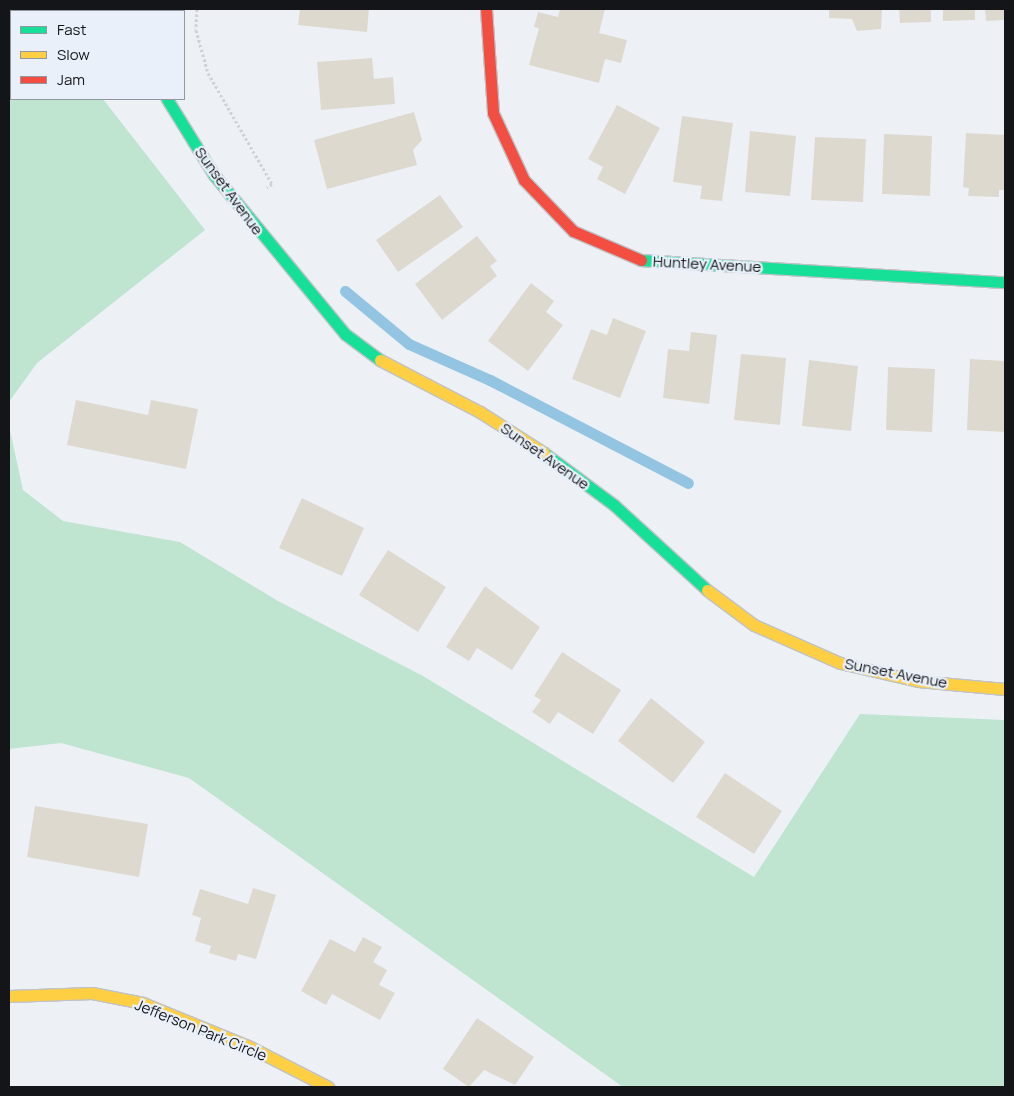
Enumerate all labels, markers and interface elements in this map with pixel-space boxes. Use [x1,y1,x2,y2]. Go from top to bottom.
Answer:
legend [10,10,185,100]
text: Fast [57,19,86,40]
text: Slow [57,44,90,65]
text: Jam [57,69,85,90]
street label: Sunset Avenue [191,144,267,238]
street label: Huntley Avenue [652,252,762,276]
street label: Sunset Avenue [497,419,593,493]
street label: Sunset Avenue [843,654,949,692]
street label: Jefferson Park Circle [132,995,270,1065]

